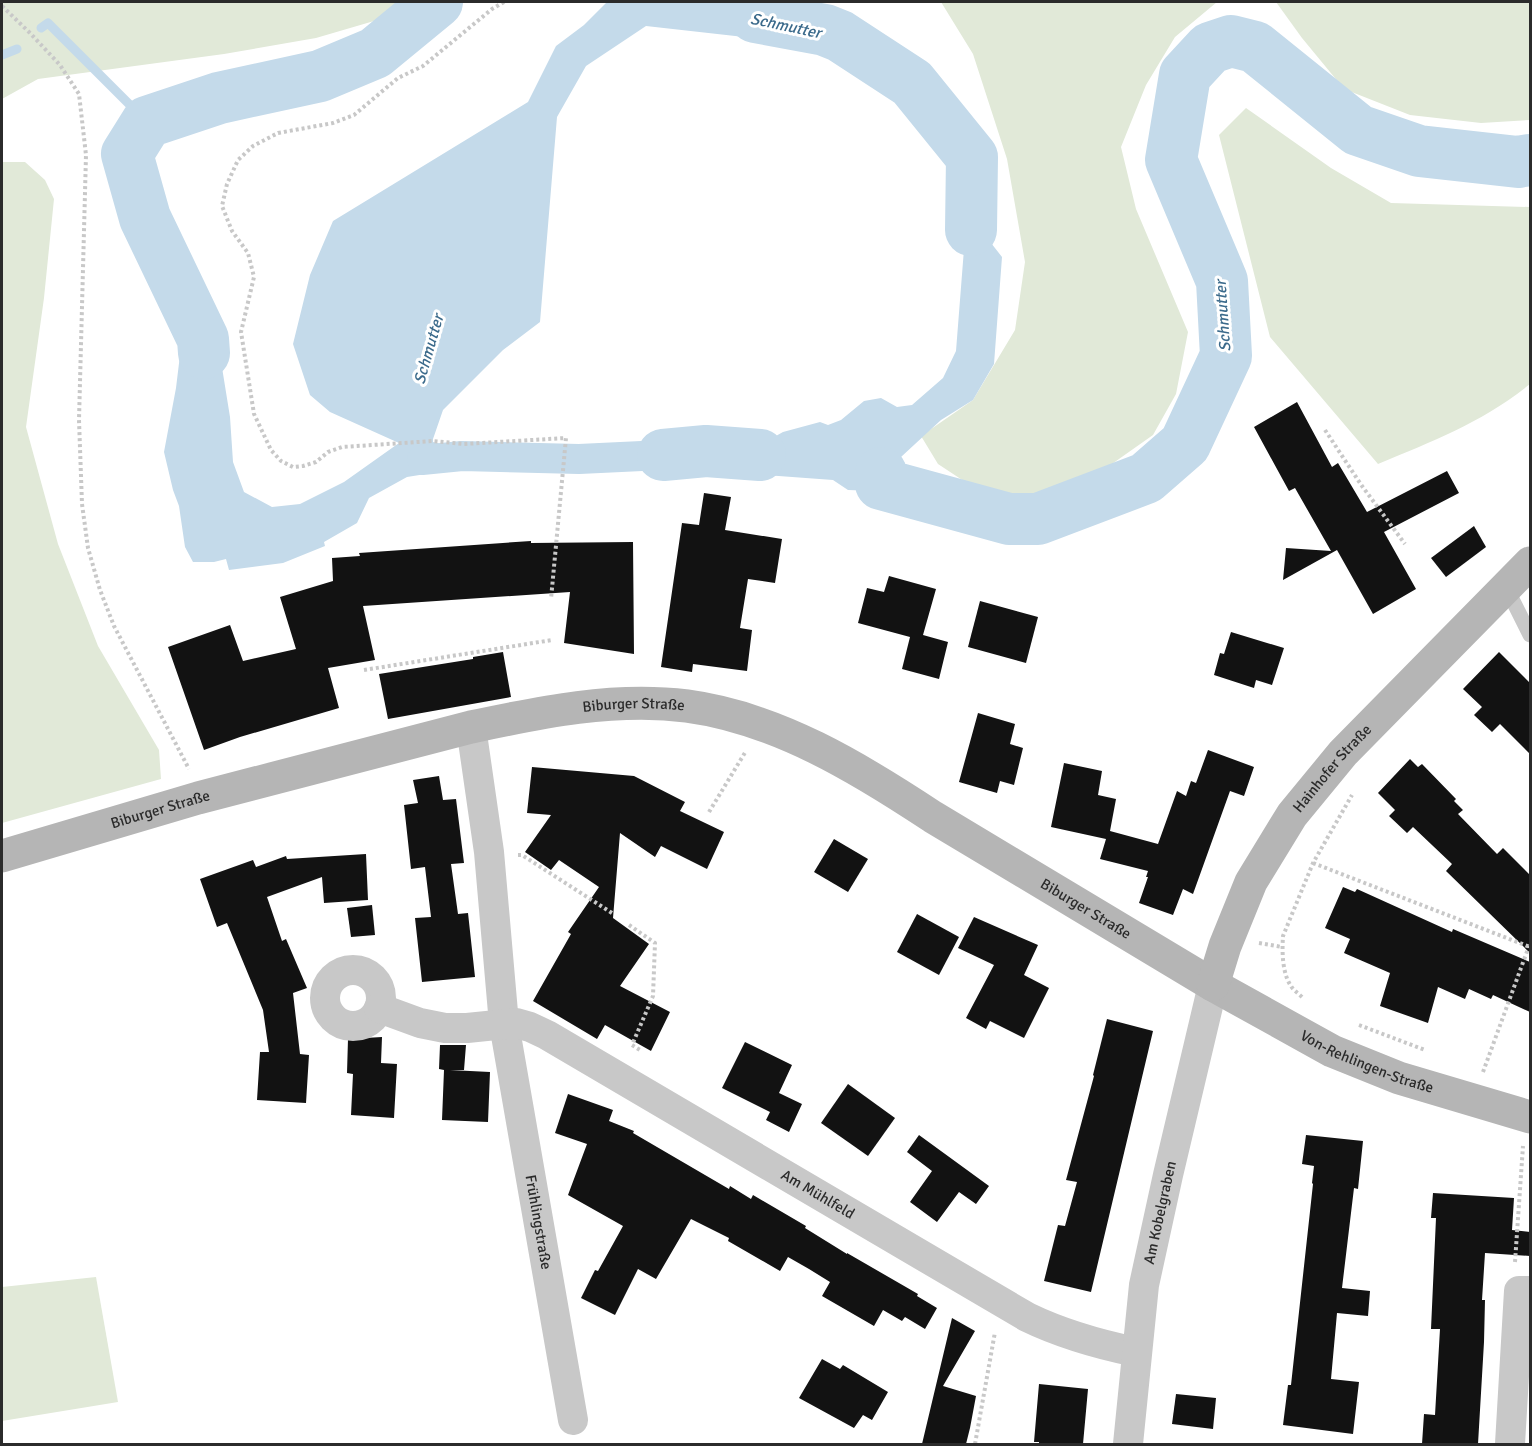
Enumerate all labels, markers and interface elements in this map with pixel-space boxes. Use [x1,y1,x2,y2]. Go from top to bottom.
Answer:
water label: Schmutter [749,9,825,44]
water label: Schmutter [1210,277,1235,352]
water label: Schmutter [409,310,449,386]
street label: Biburger Straße [581,694,686,716]
street label: Hainhofer Straße [1289,721,1375,816]
street label: Biburger Straße [109,786,212,832]
street label: Biburger Straße [1037,875,1134,943]
street label: Von-Rehlingen-Straße [1297,1026,1436,1097]
street label: Am Kobelgraben [1140,1159,1180,1266]
street label: Am Mühlfeld [778,1166,858,1223]
street label: Frühlingstraße [521,1173,556,1271]

